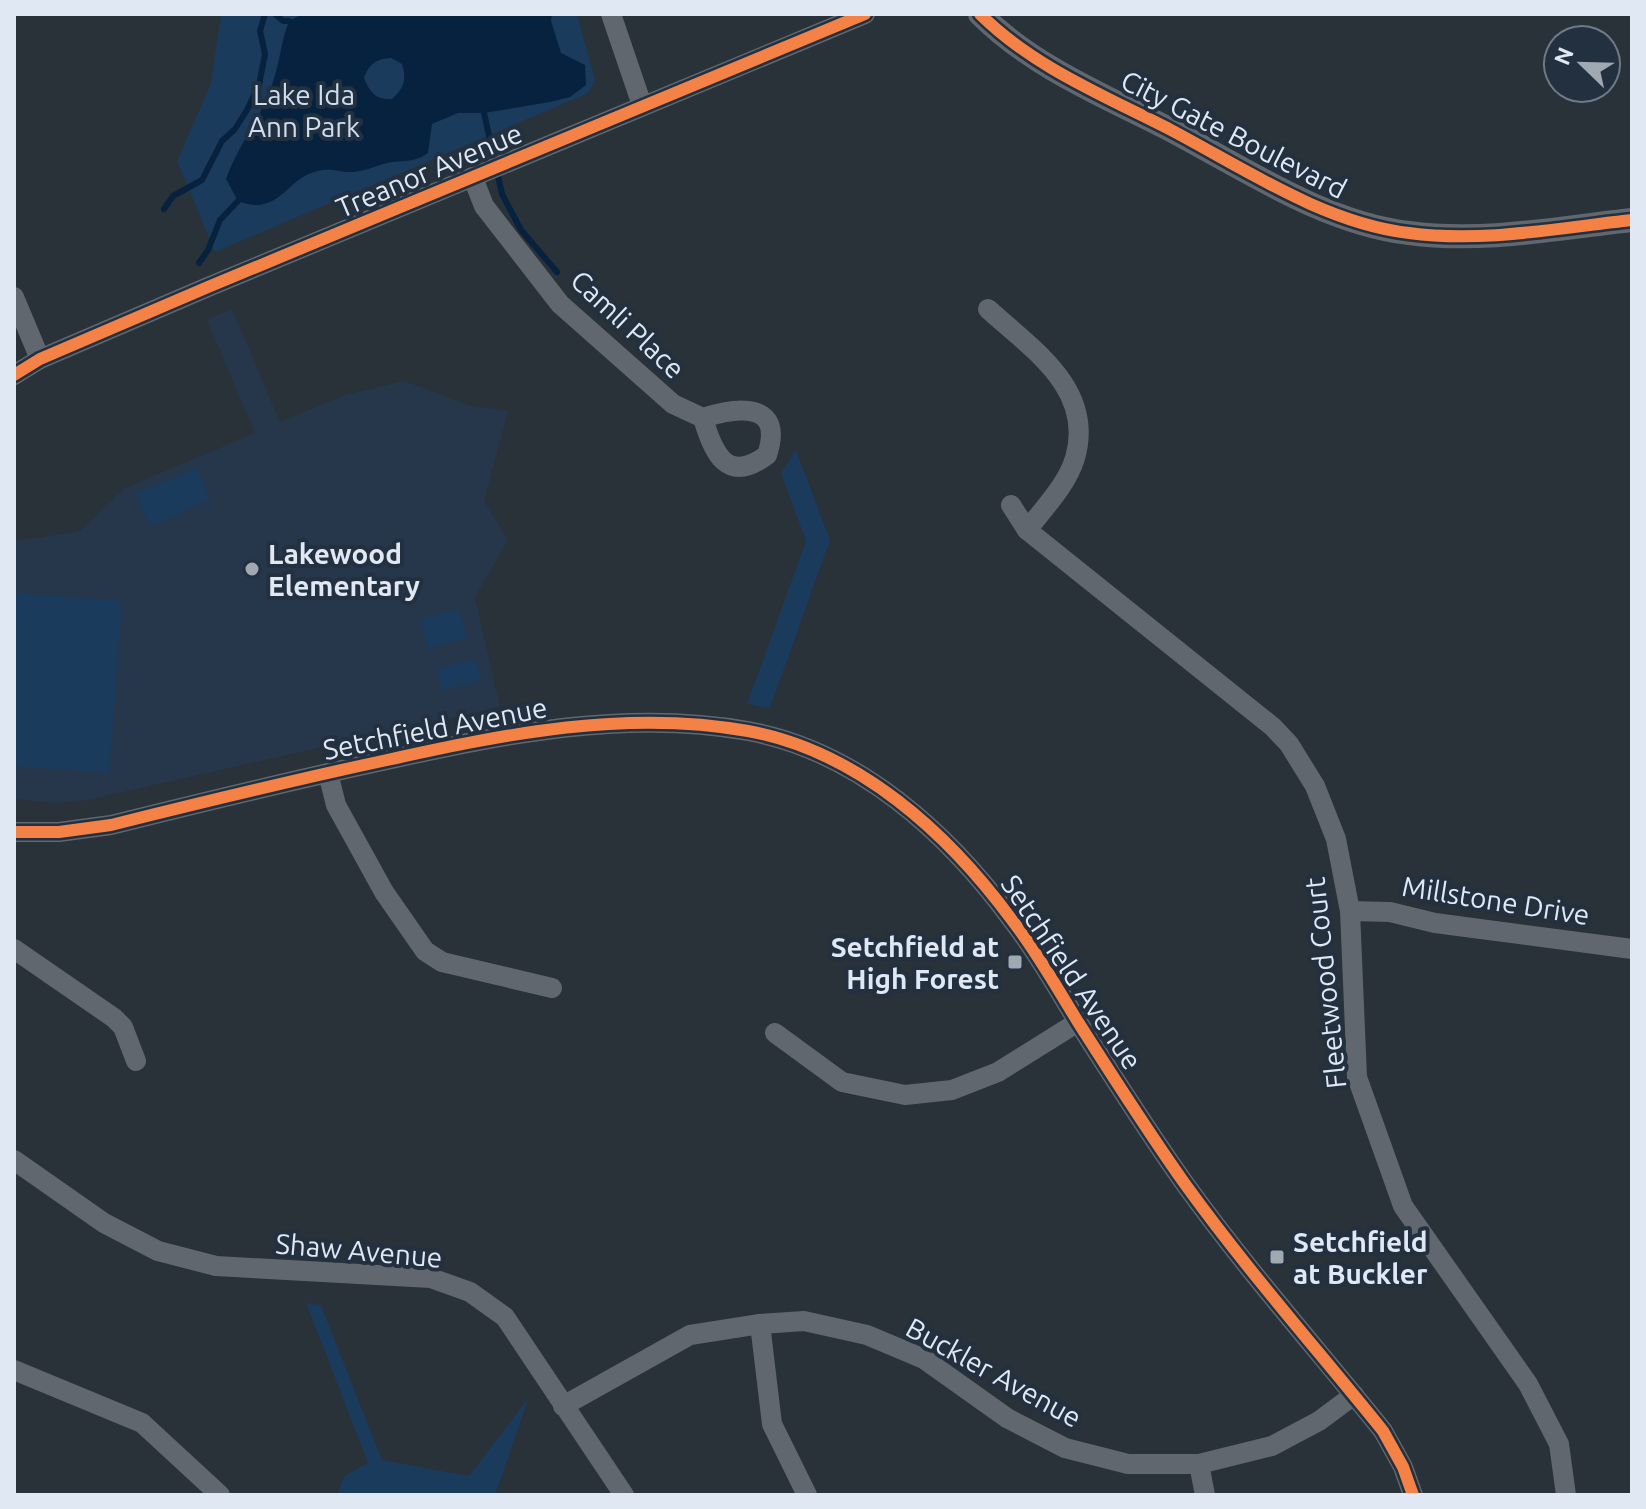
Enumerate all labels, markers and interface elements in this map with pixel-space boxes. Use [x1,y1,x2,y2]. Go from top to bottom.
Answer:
north arrow [1542,24,1622,104]
text: N [1548,44,1578,68]
street label: City Gate Boulevard [1116,64,1352,204]
park label: Lake Ida Ann Park [248,79,360,142]
street label: Treanor Avenue [331,117,527,223]
street label: Camli Place [565,264,691,384]
place label: Lakewood Elementary [268,538,420,601]
marker: Lakewood Elementary [243,560,261,578]
street label: Setchfield Avenue [320,691,550,765]
street label: Setchfield Avenue [996,869,1148,1075]
street label: Millstone Drive [1400,870,1592,930]
street label: Fleetwood Court [1298,876,1352,1090]
place label: Setchfield at High Forest [831,931,999,994]
marker: Setchfield at High Forest [1006,953,1024,971]
place label: Setchfield at Buckler [1293,1226,1428,1289]
street label: Shaw Avenue [274,1227,444,1273]
marker: Setchfield at Buckler [1268,1248,1286,1266]
street label: Buckler Avenue [901,1311,1087,1433]

